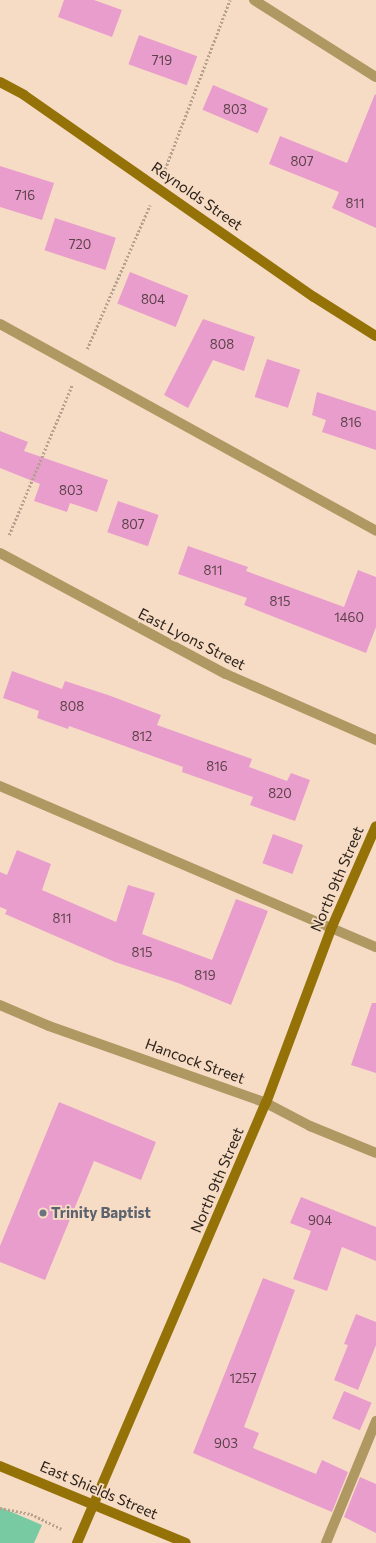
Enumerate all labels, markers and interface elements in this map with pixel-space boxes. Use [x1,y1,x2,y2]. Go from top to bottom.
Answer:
house number: 719 [152,52,172,68]
house number: 803 [223,101,247,117]
house number: 807 [290,153,314,169]
street label: Reynolds Street [148,158,246,234]
house number: 716 [15,187,35,203]
house number: 811 [345,195,365,211]
house number: 720 [69,236,91,252]
house number: 804 [141,291,165,307]
house number: 808 [210,336,234,352]
house number: 816 [340,414,362,430]
house number: 803 [59,482,83,498]
house number: 807 [121,516,145,532]
house number: 811 [203,562,223,578]
house number: 815 [270,593,290,609]
street label: East Lyons Street [135,604,249,674]
house number: 1460 [334,609,364,625]
house number: 808 [60,698,84,714]
house number: 812 [132,728,152,744]
house number: 816 [206,758,228,774]
house number: 820 [268,785,292,801]
street label: North 9th Street [307,823,367,935]
house number: 811 [52,910,72,926]
house number: 815 [132,944,152,960]
house number: 819 [194,967,216,983]
street label: Hancock Street [143,1035,247,1087]
street label: North 9th Street [187,1124,247,1236]
place label: Trinity Baptist [51,1204,151,1222]
marker: Trinity Baptist [38,1208,48,1218]
house number: 904 [308,1212,332,1228]
house number: 1257 [229,1370,257,1386]
house number: 903 [214,1435,238,1451]
street label: East Shields Street [37,1457,161,1523]

